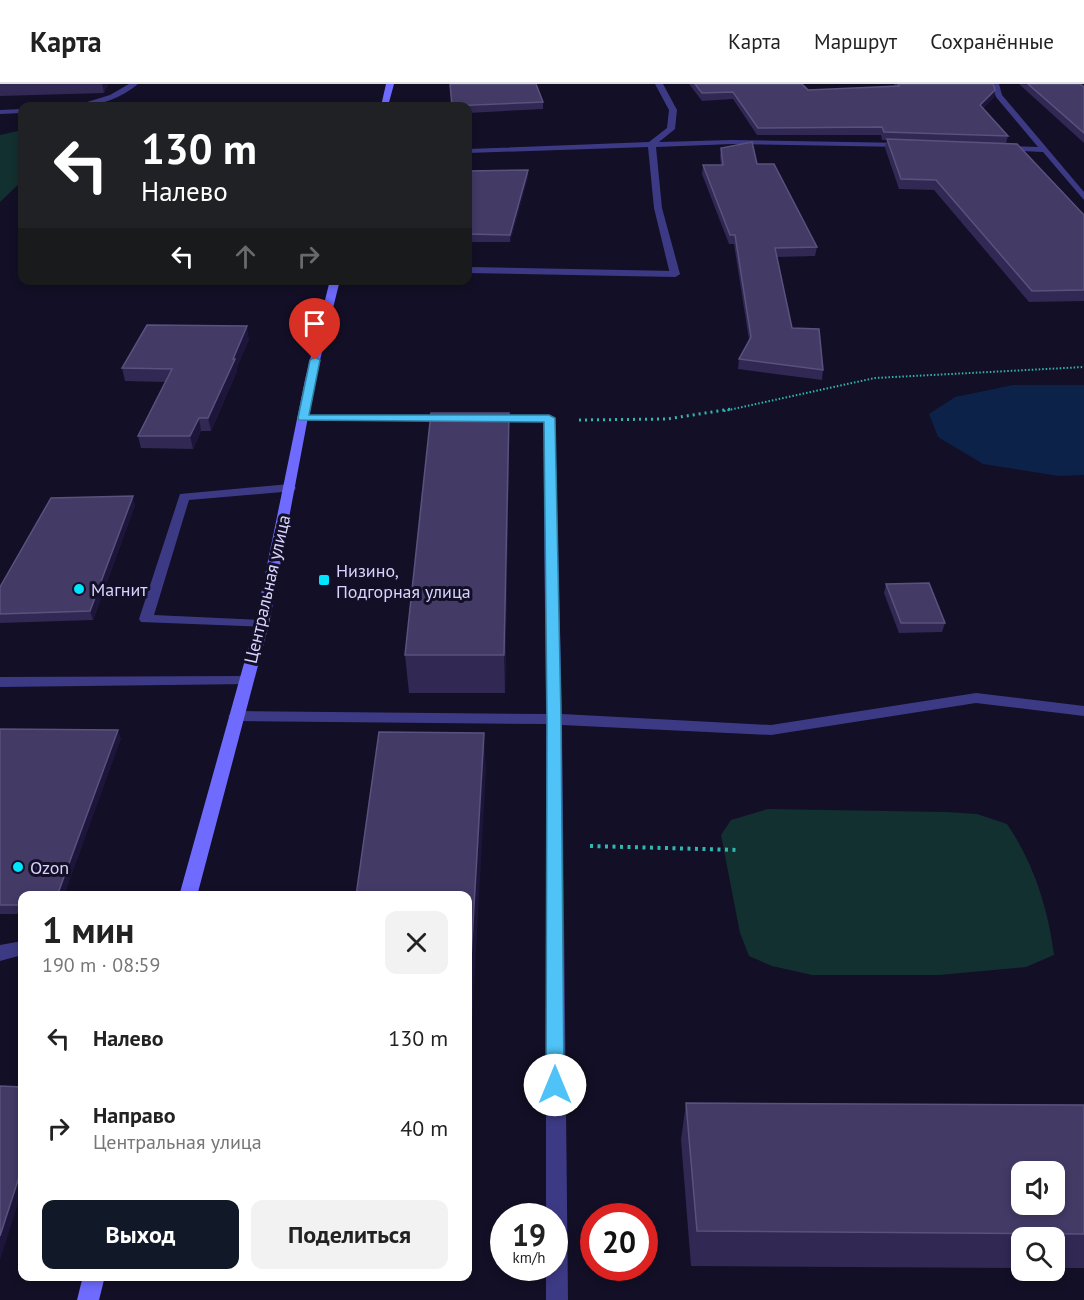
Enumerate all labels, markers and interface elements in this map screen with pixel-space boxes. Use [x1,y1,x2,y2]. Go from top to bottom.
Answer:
text: Карта [30,23,102,60]
text: Карта [728,28,781,55]
text: Маршрут [814,28,897,55]
text: Сохранённые [930,28,1054,55]
text: 130 m [141,121,257,176]
icon: left [42,126,120,204]
text: Налево [141,174,228,208]
icon: left [166,240,199,273]
icon: ahead [229,240,262,273]
icon: right [292,240,325,273]
pin [289,298,340,360]
icon: arrive [298,307,331,340]
street label: Центральная улица [239,512,295,666]
place label: Низино, Подгорная улица [336,559,471,603]
marker: Низино, Подгорная улица [317,573,331,587]
place label: Магнит [91,578,148,601]
marker: Магнит [72,582,86,596]
place label: Ozon [30,856,69,879]
marker: Ozon [11,860,25,874]
text: 1 мин [42,906,134,953]
button: close [385,911,448,974]
text: 190 m · 08:59 [42,952,160,978]
icon: left [42,1022,75,1055]
text: Налево [93,1024,164,1052]
text: 130 m [388,1024,448,1052]
position arrow [523,1053,587,1117]
text: Направо [93,1101,176,1129]
icon: right [42,1112,75,1145]
text: 40 m [400,1114,448,1142]
text: Центральная улица [93,1129,262,1155]
map controls [1011,1161,1065,1281]
button: sound [1011,1161,1065,1215]
button: Выход [42,1200,239,1269]
button: Поделиться [251,1200,448,1269]
speed limit sign: 20 [580,1203,658,1281]
text: 19 [512,1215,546,1254]
button: search [1011,1227,1065,1281]
text: km/h [513,1248,545,1267]

